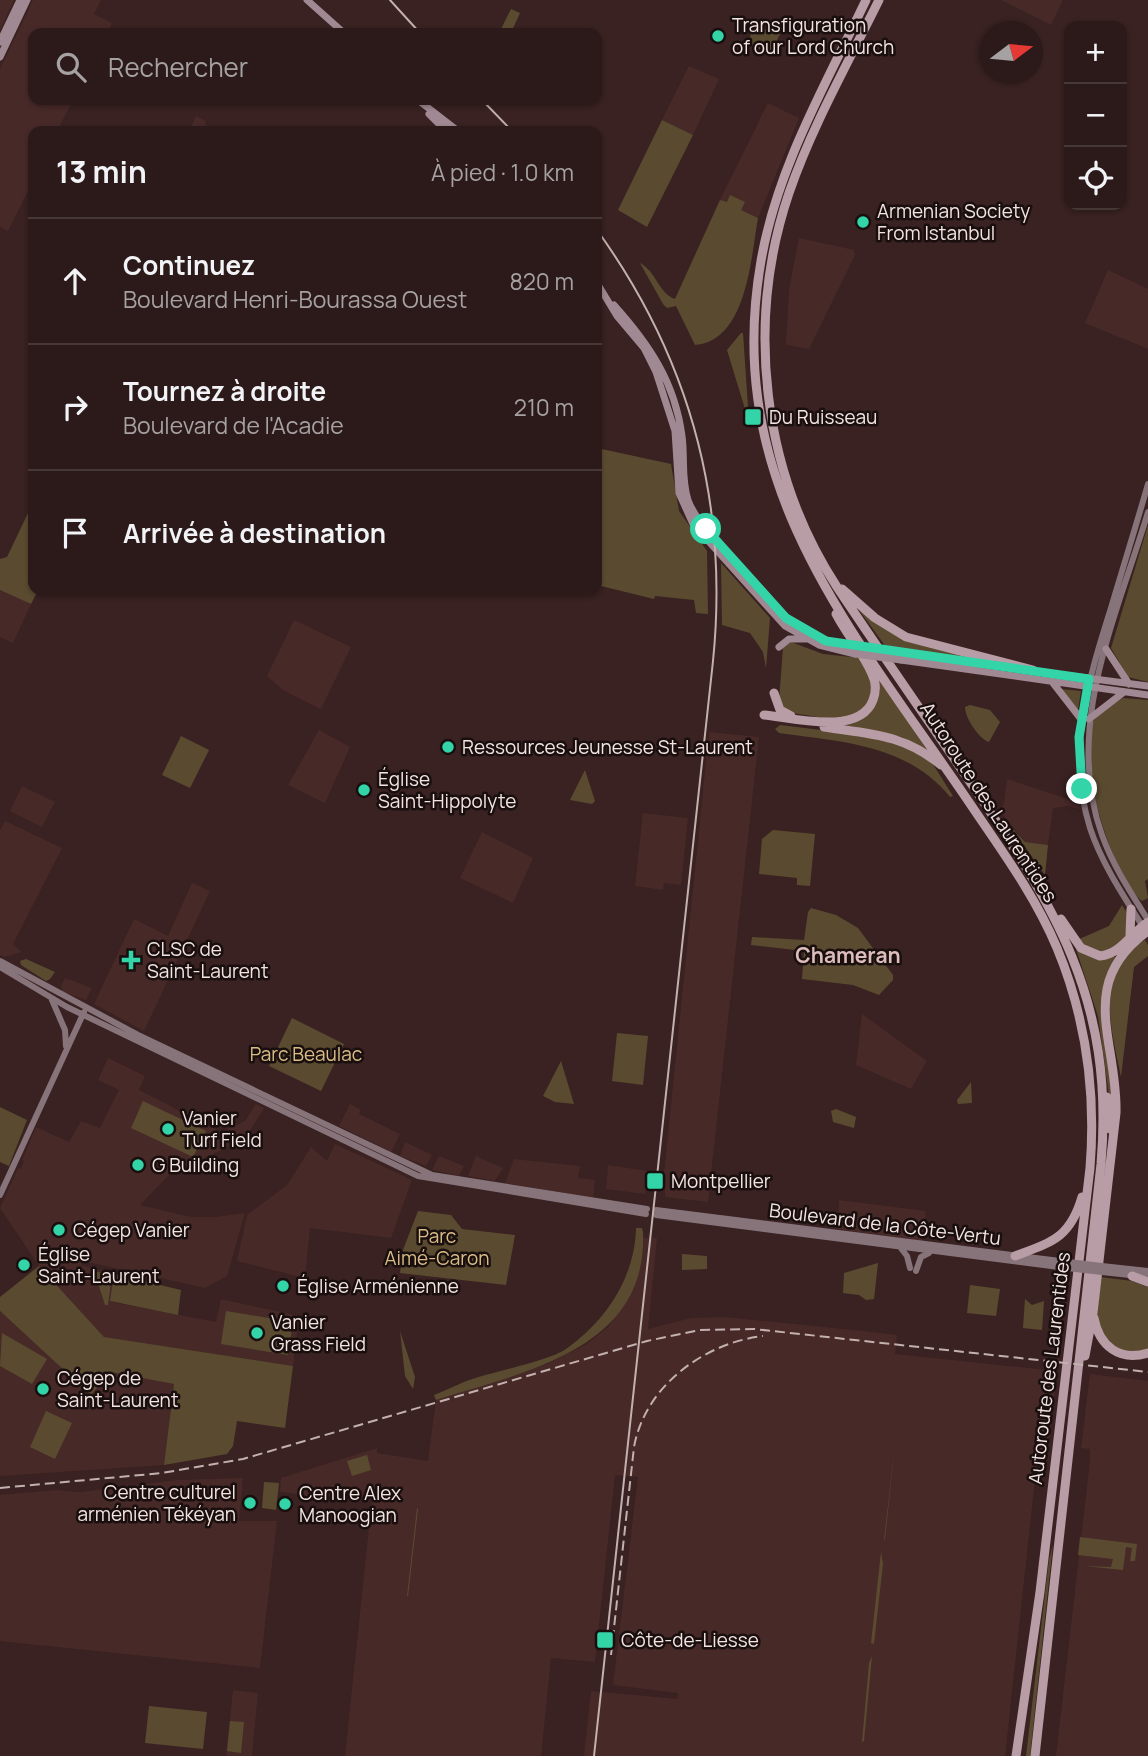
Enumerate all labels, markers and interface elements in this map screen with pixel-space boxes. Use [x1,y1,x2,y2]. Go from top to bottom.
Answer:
place label: Transfiguration of our Lord Church [732,12,894,60]
north arrow [980,21,1043,84]
map controls [1064,21,1127,210]
button: + [1064,21,1127,84]
search box [28,28,602,105]
marker: Transfiguration of our Lord Church [710,28,726,44]
icon: search [52,48,90,86]
text: Rechercher [108,49,248,85]
button: − [1064,84,1127,147]
button: locate [1064,147,1127,210]
text: 13 min [56,151,147,192]
text: À pied · 1.0 km [431,156,574,188]
place label: Armenian Society From Istanbul [877,198,1030,246]
marker: Armenian Society From Istanbul [855,214,871,230]
text: Continuez [123,247,255,283]
icon: ahead [56,262,94,300]
text: 820 m [509,265,574,297]
text: Boulevard Henri-Bourassa Ouest [123,283,467,315]
text: Tournez à droite [123,373,326,409]
icon: right [56,388,94,426]
text: 210 m [514,391,574,423]
place label: Du Ruisseau [769,404,877,430]
marker: Du Ruisseau [743,407,763,427]
text: Boulevard de l'Acadie [123,409,344,441]
route start [690,513,721,544]
icon: arrive [56,514,94,552]
text: Arrivée à destination [123,515,386,551]
street label: Autoroute des Laurentides [914,697,1064,907]
place label: Ressources Jeunesse St-Laurent [462,734,753,760]
marker: Ressources Jeunesse St-Laurent [440,739,456,755]
place label: Église Saint-Hippolyte [378,766,516,814]
route end [1066,773,1097,804]
marker: Église Saint-Hippolyte [356,782,372,798]
place label: CLSC de Saint-Laurent [147,936,269,984]
district label: Chameran [795,941,901,969]
marker: CLSC de Saint-Laurent [121,950,141,970]
park label: Parc Beaulac [250,1041,362,1067]
place label: Vanier Turf Field [182,1105,262,1153]
marker: Vanier Turf Field [160,1121,176,1137]
place label: G Building [152,1152,239,1178]
marker: G Building [130,1157,146,1173]
place label: Montpellier [671,1168,771,1194]
marker: Montpellier [645,1171,665,1191]
street label: Boulevard de la Côte-Vertu [768,1197,1002,1251]
place label: Cégep Vanier [73,1217,190,1243]
marker: Cégep Vanier [51,1222,67,1238]
park label: Parc Aimé-Caron [384,1223,490,1271]
place label: Église Saint-Laurent [38,1241,160,1289]
street label: Autoroute des Laurentides [1022,1250,1076,1486]
marker: Église Saint-Laurent [16,1257,32,1273]
place label: Église Arménienne [297,1273,459,1299]
marker: Église Arménienne [275,1278,291,1294]
place label: Vanier Grass Field [271,1309,366,1357]
marker: Vanier Grass Field [249,1325,265,1341]
place label: Cégep de Saint-Laurent [57,1365,179,1413]
marker: Cégep de Saint-Laurent [35,1381,51,1397]
place label: Centre culturel arménien Tékéyan [77,1479,236,1527]
place label: Centre Alex Manoogian [299,1480,401,1528]
marker: Centre culturel arménien Tékéyan [242,1495,258,1511]
marker: Centre Alex Manoogian [277,1496,293,1512]
place label: Côte-de-Liesse [621,1627,759,1653]
marker: Côte-de-Liesse [595,1630,615,1650]

